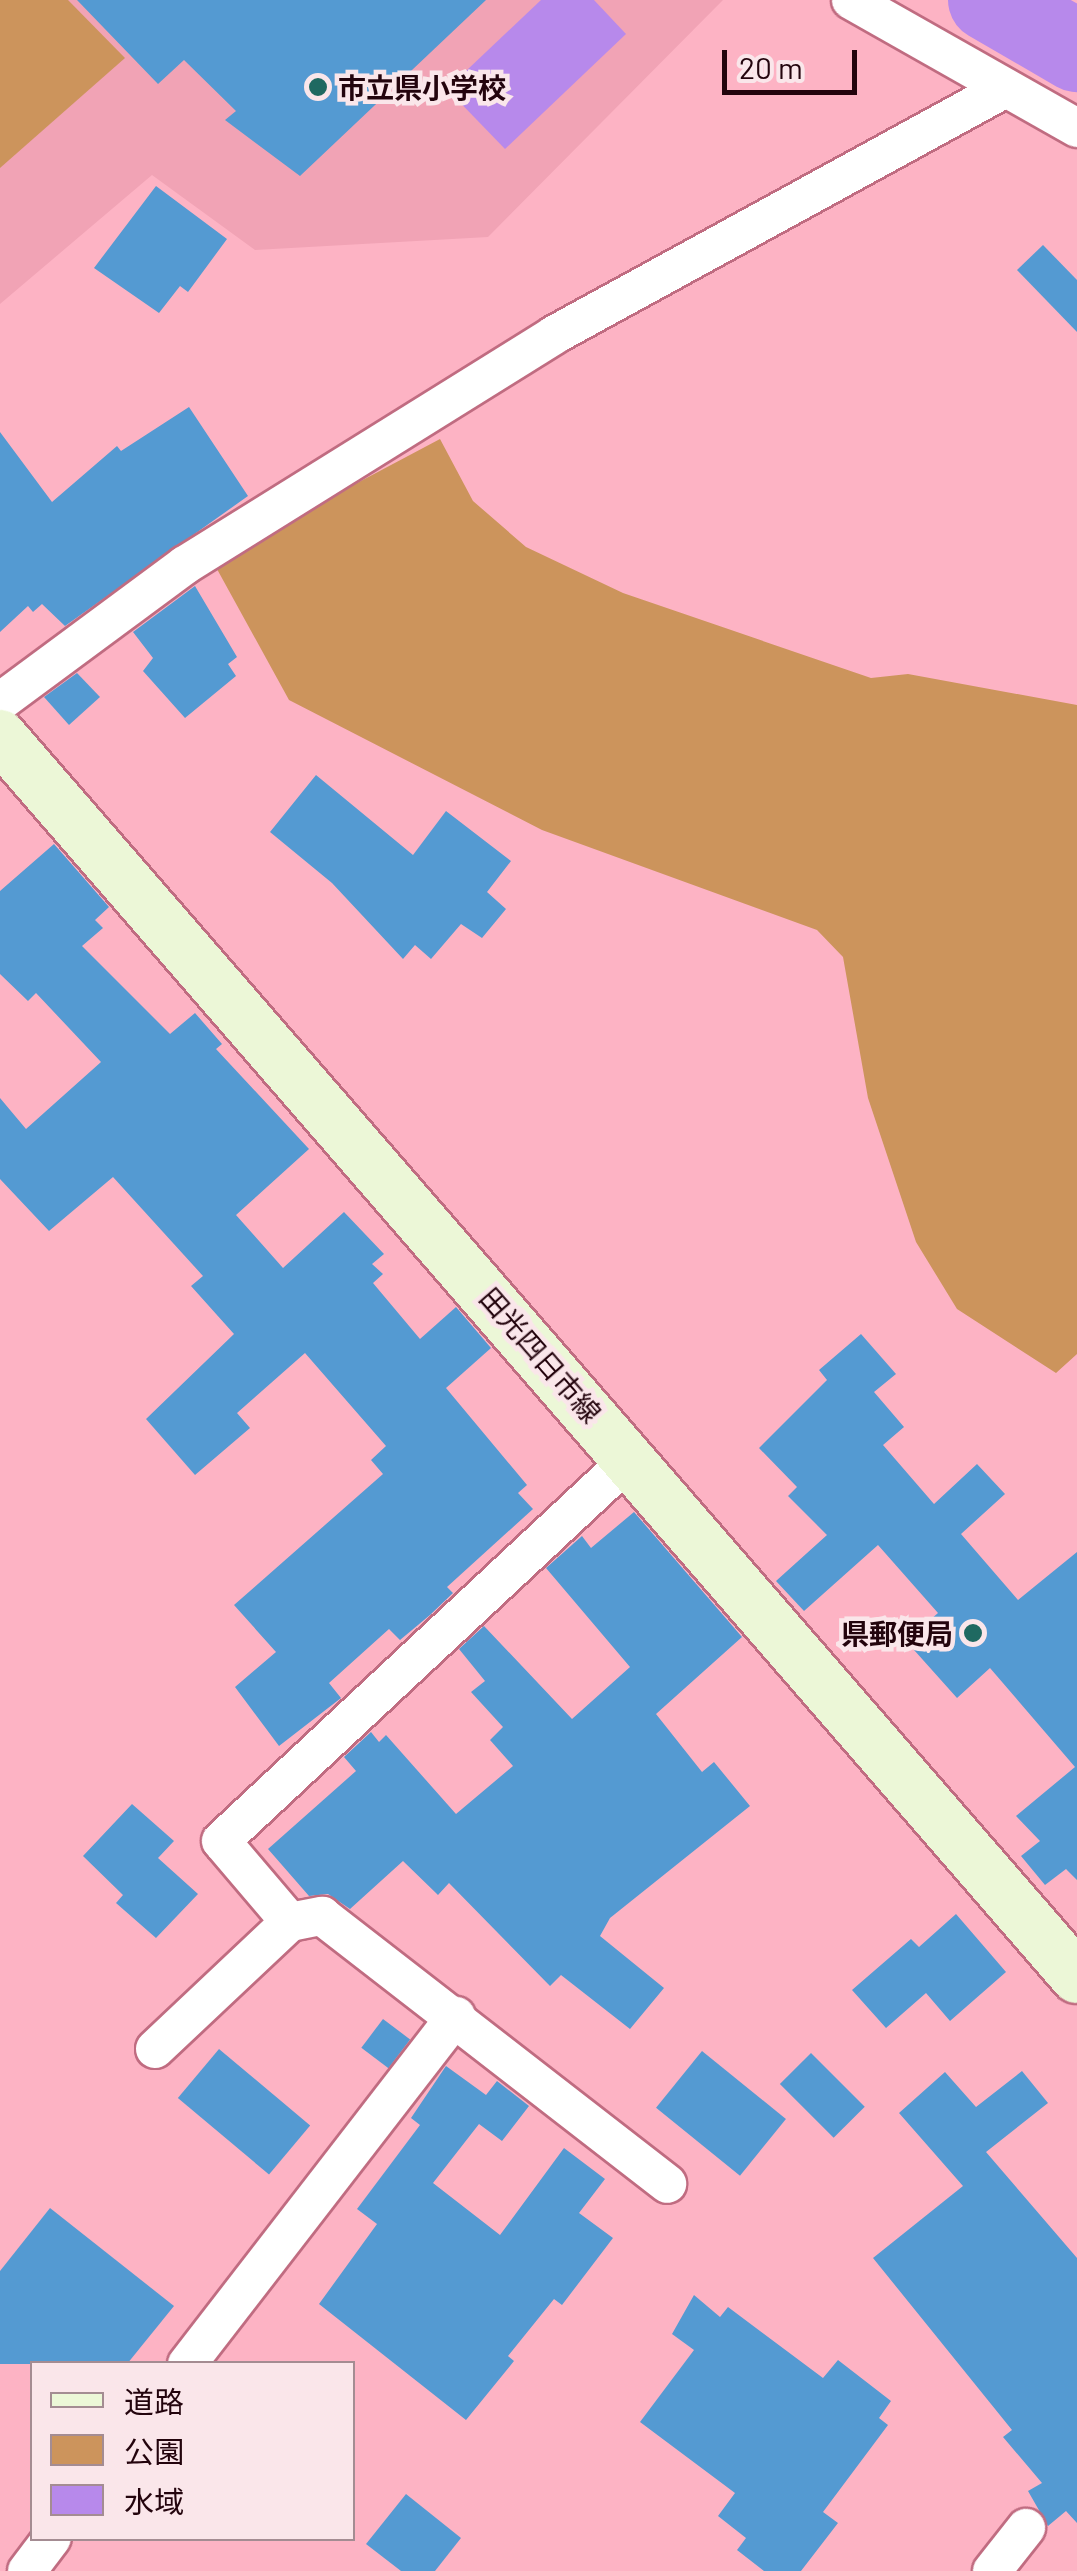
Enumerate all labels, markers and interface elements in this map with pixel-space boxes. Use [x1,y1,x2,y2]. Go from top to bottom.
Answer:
scale bar [727,30,862,92]
text: 20 m [739,49,803,85]
place label: 市立県小学校 [338,70,506,104]
marker: 市立県小学校 [307,76,329,98]
street label: 田光四日市線 [473,1281,609,1429]
place label: 県郵便局 [841,1616,953,1650]
marker: 県郵便局 [962,1622,984,1644]
legend [30,2361,355,2541]
text: 道路 [124,2383,184,2419]
text: 公園 [124,2433,184,2469]
text: 水域 [124,2483,184,2519]

